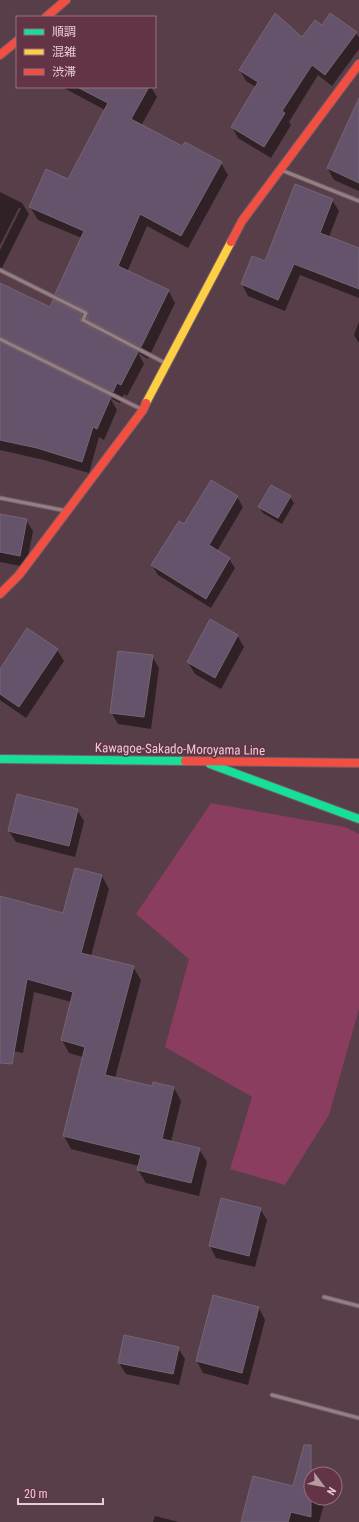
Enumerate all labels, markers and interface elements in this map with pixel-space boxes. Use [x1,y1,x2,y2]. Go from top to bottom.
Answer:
legend [16,16,156,88]
text: 順調 [52,25,76,39]
text: 混雑 [52,45,76,59]
text: 渋滞 [52,65,76,79]
street label: Kawagoe-Sakado-Moroyama Line [95,740,265,758]
north arrow [303,1466,343,1506]
scale bar [18,1480,103,1506]
text: N [324,1485,338,1498]
text: 20 m [24,1487,48,1501]

